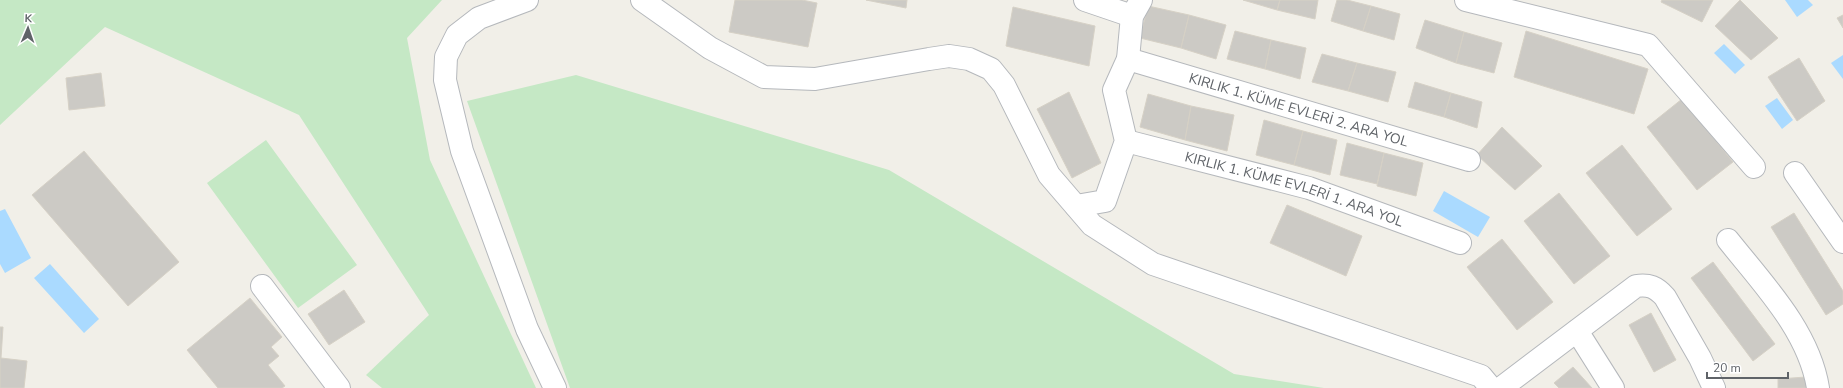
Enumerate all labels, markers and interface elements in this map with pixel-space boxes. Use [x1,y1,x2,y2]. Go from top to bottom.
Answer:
north arrow [8,8,48,48]
text: K [24,11,33,26]
street label: KIRLIK 1. KÜME EVLERİ 2. ARA YOL [1187,69,1411,152]
street label: KIRLIK 1. KÜME EVLERİ 1. ARA YOL [1183,147,1406,232]
scale bar [1707,354,1788,380]
text: 20 m [1713,360,1741,376]

